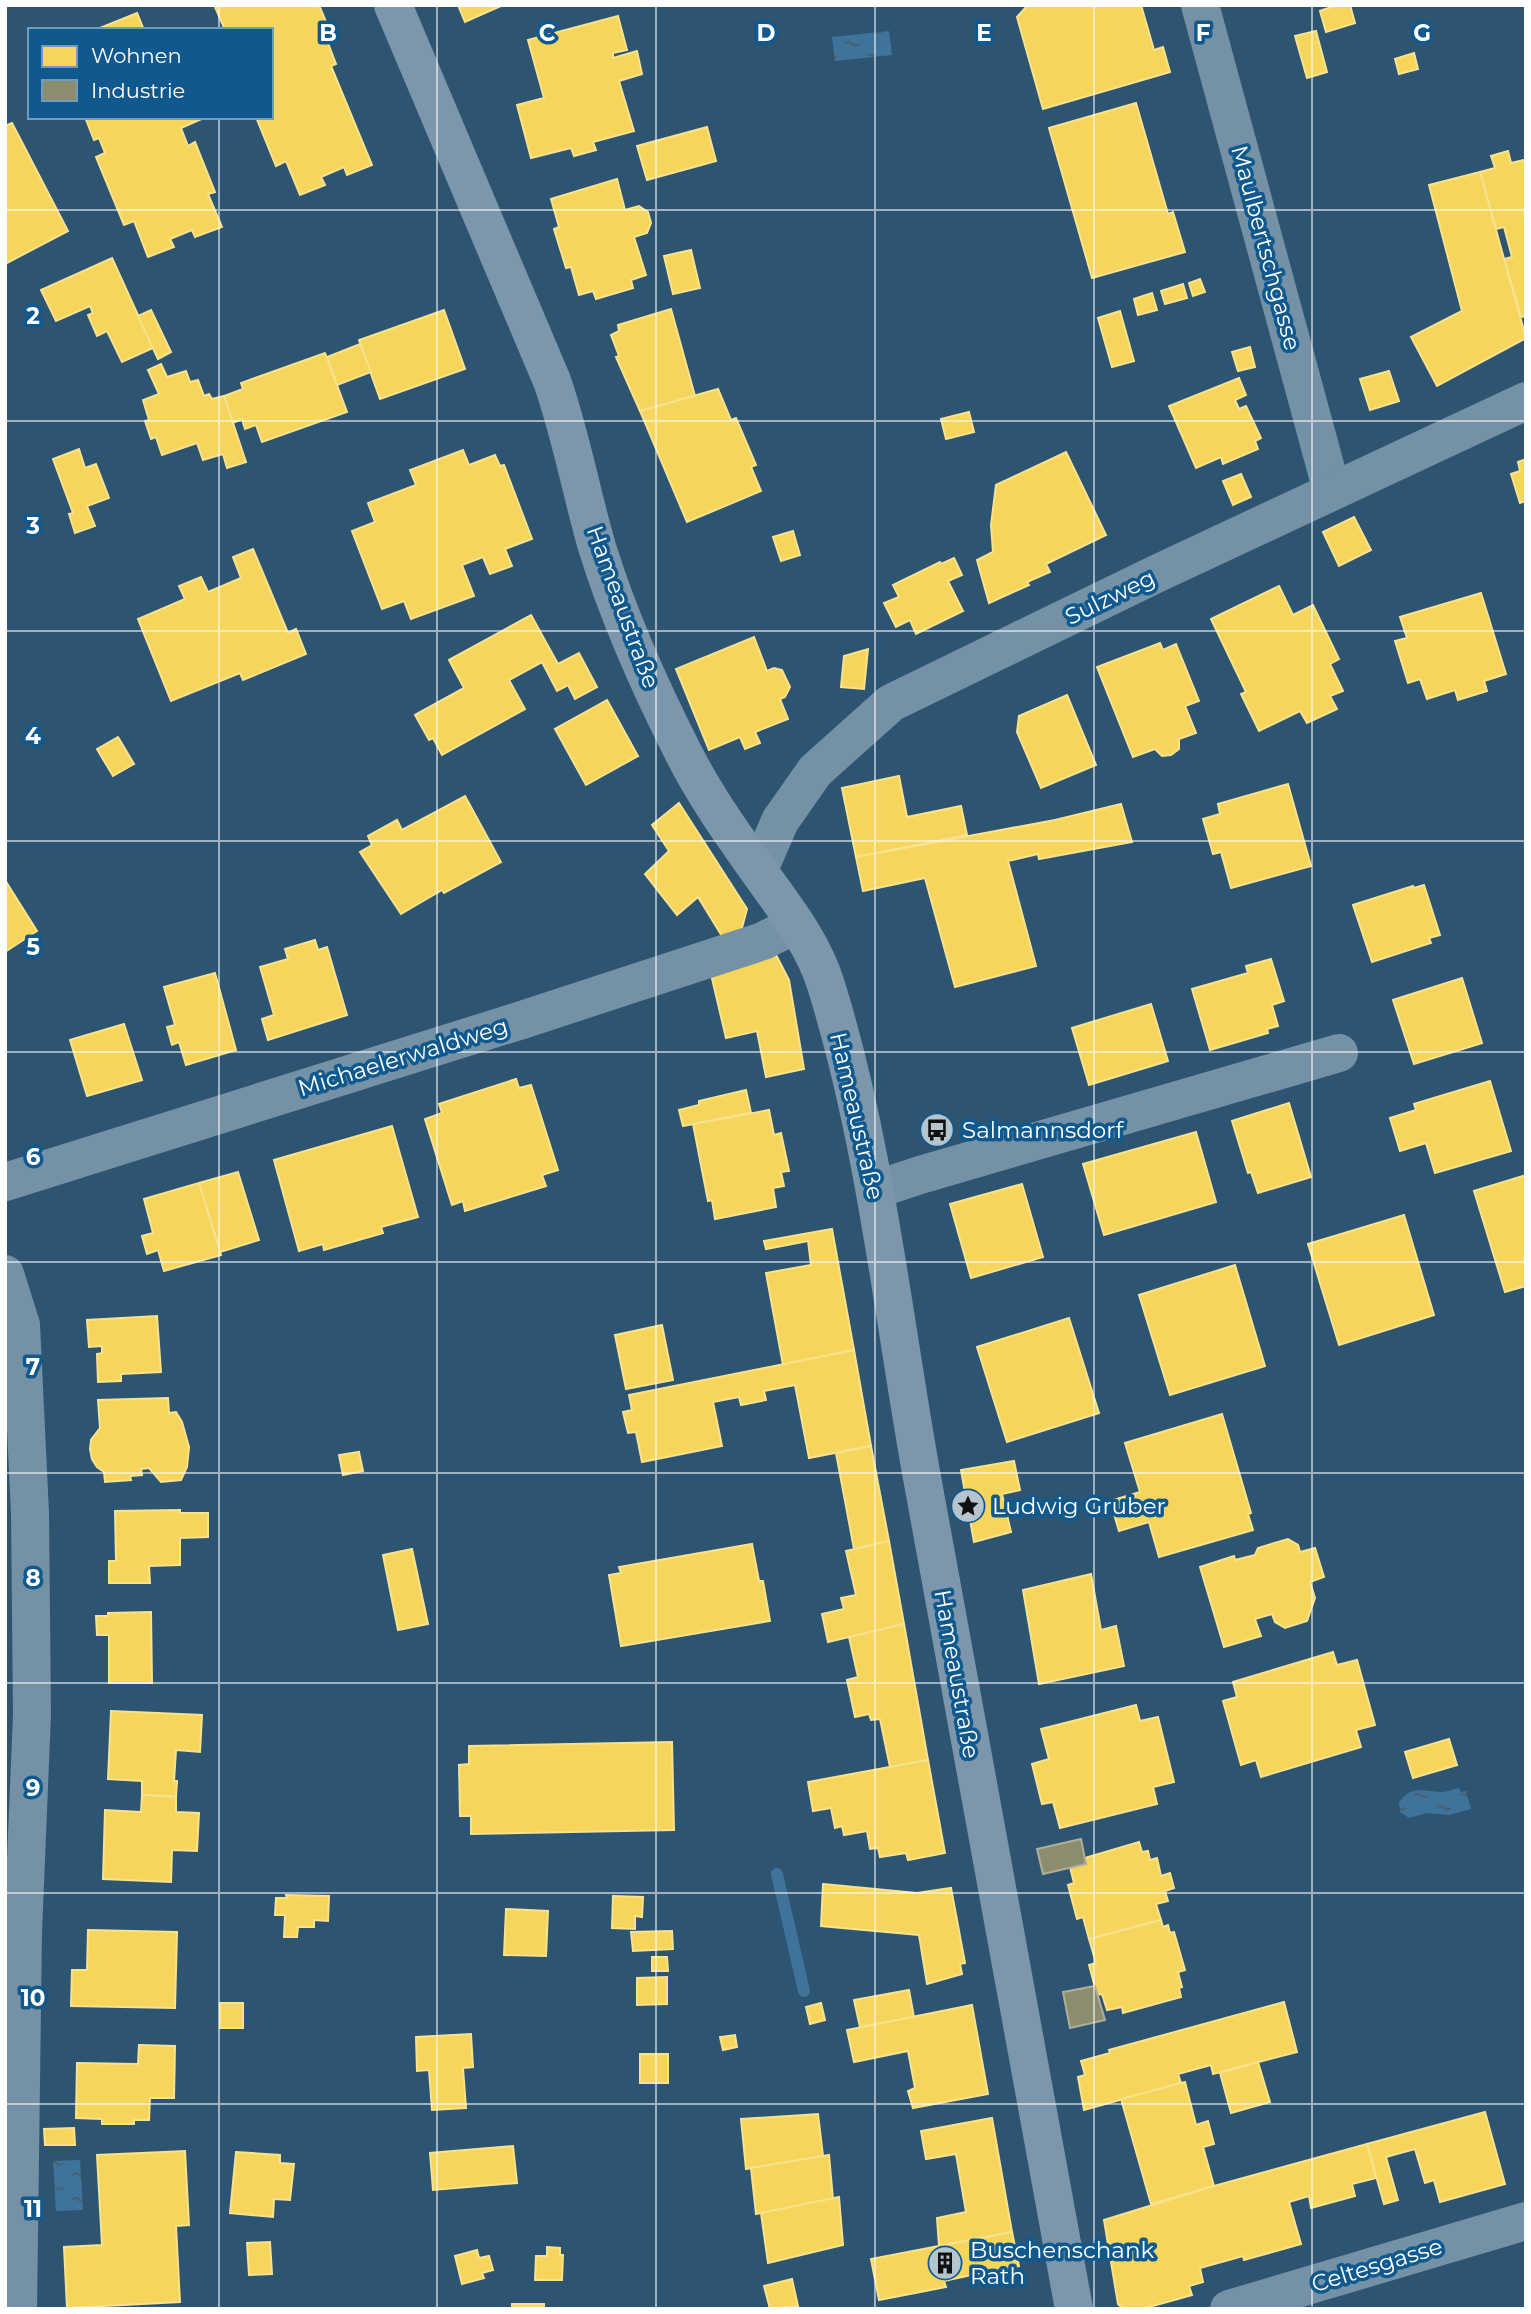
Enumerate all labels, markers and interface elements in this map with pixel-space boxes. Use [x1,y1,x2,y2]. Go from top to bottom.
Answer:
text: B [319,19,337,47]
text: C [539,19,556,47]
text: D [757,19,776,47]
text: E [976,19,992,47]
text: F [1196,19,1211,47]
text: G [1413,19,1431,47]
legend [28,28,273,119]
text: Wohnen [91,43,182,68]
text: Industrie [91,78,185,103]
street label: Maulbertschgasse [1225,143,1307,353]
text: 2 [26,302,40,330]
text: 3 [25,512,40,540]
street label: Hameaustraße [581,522,665,692]
street label: Sulzweg [1060,563,1160,631]
text: 4 [25,722,41,750]
text: 5 [26,933,40,961]
street label: Michaelerwaldweg [295,1012,511,1102]
street label: Hameaustraße [824,1030,890,1202]
bus stop icon: Salmannsdorf [918,1111,956,1149]
place label: Salmannsdorf [962,1116,1124,1144]
text: 6 [26,1143,41,1171]
text: 7 [26,1353,40,1381]
place icon: Ludwig Gruber [949,1487,987,1525]
place label: Ludwig Gruber [992,1492,1166,1520]
text: 8 [25,1564,41,1592]
street label: Hameaustraße [928,1587,986,1761]
text: 9 [26,1774,40,1802]
text: 10 [21,1984,45,2012]
text: 11 [24,2195,42,2223]
street label: Celtesgasse [1308,2232,1446,2298]
place label: Buschenschank Rath [970,2236,1154,2290]
building icon: Buschenschank Rath [926,2244,964,2282]

